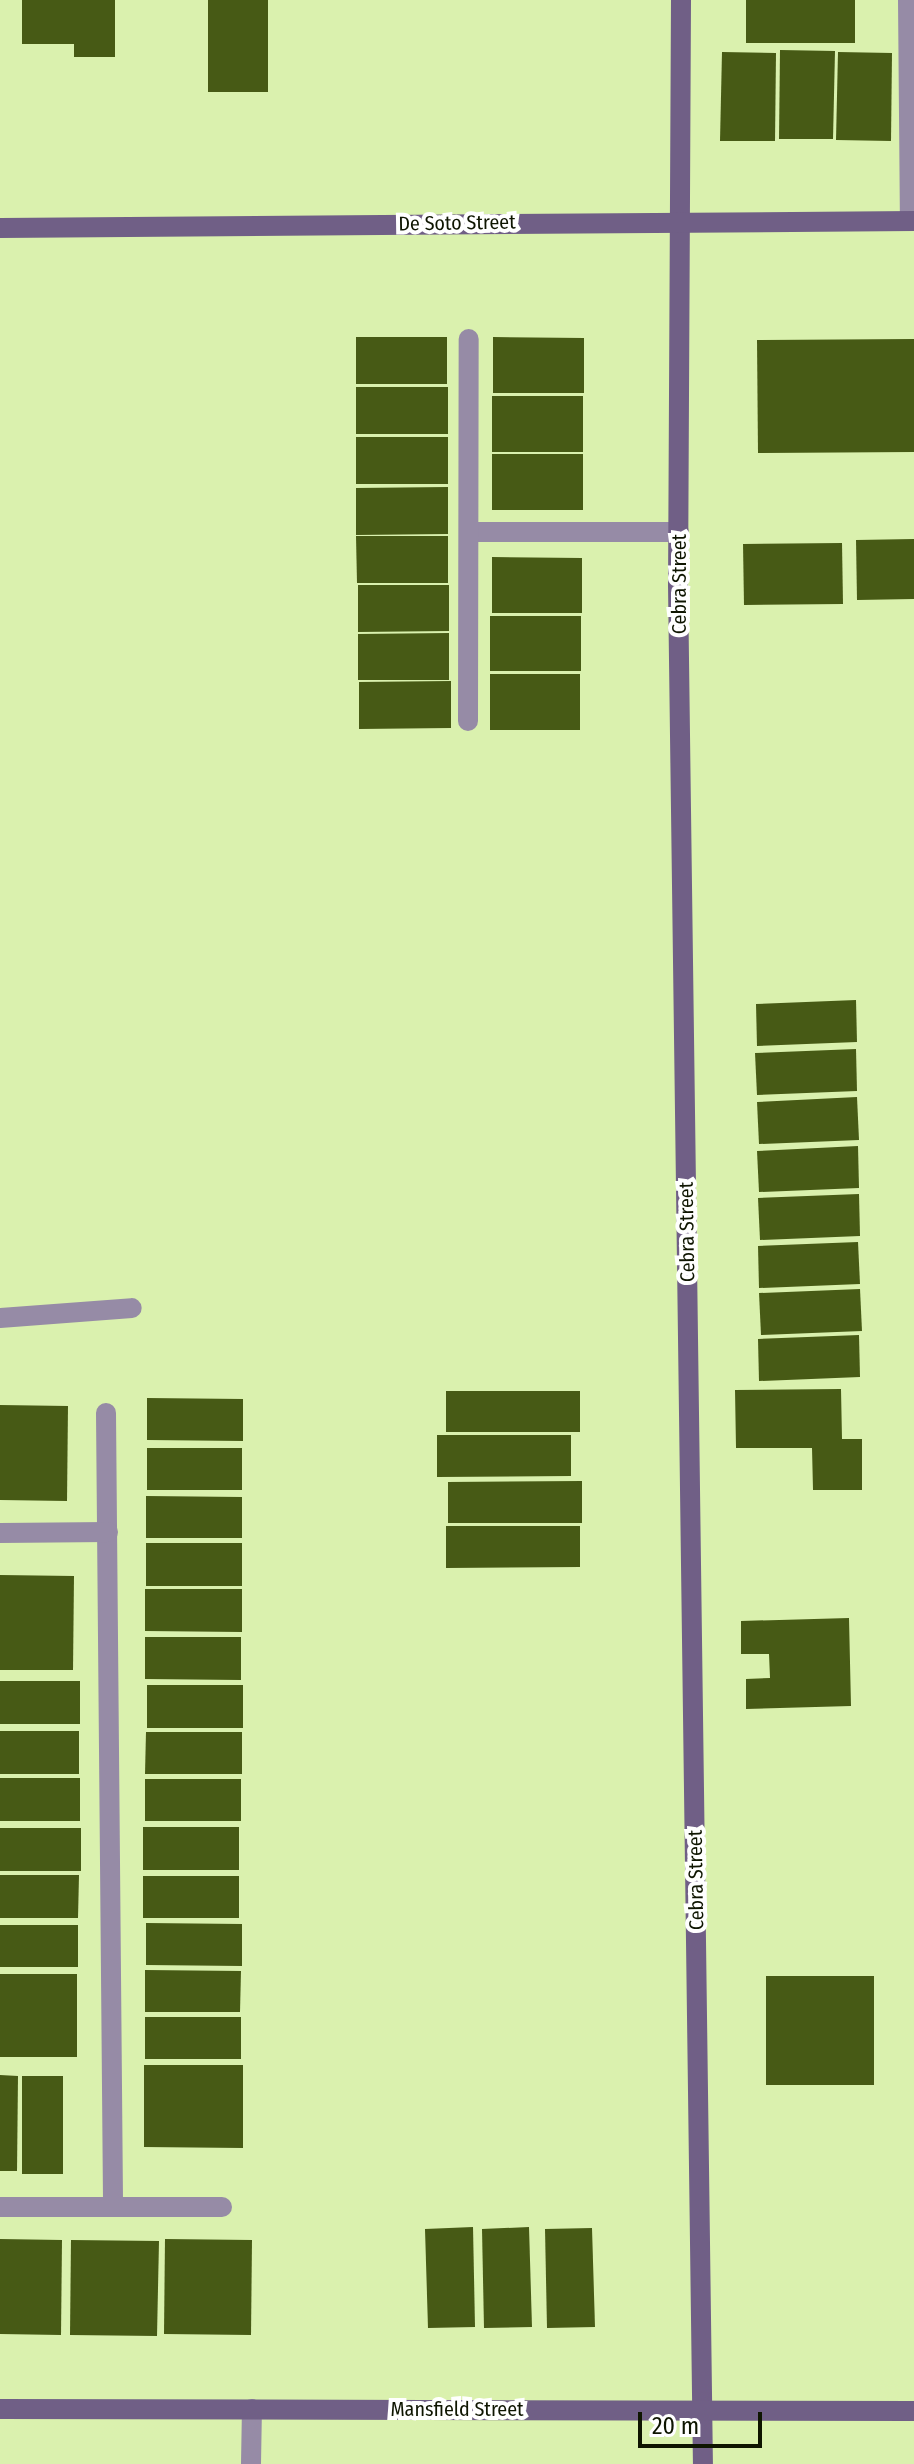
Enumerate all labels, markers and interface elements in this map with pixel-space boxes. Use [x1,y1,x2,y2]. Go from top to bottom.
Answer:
street label: De Soto Street [398,210,516,236]
street label: Cebra Street [667,534,691,634]
street label: Cebra Street [674,1182,700,1282]
street label: Cebra Street [683,1830,709,1930]
scale bar [642,2396,766,2446]
street label: Mansfield Street [390,2397,524,2421]
text: 20 m [652,2412,699,2440]

